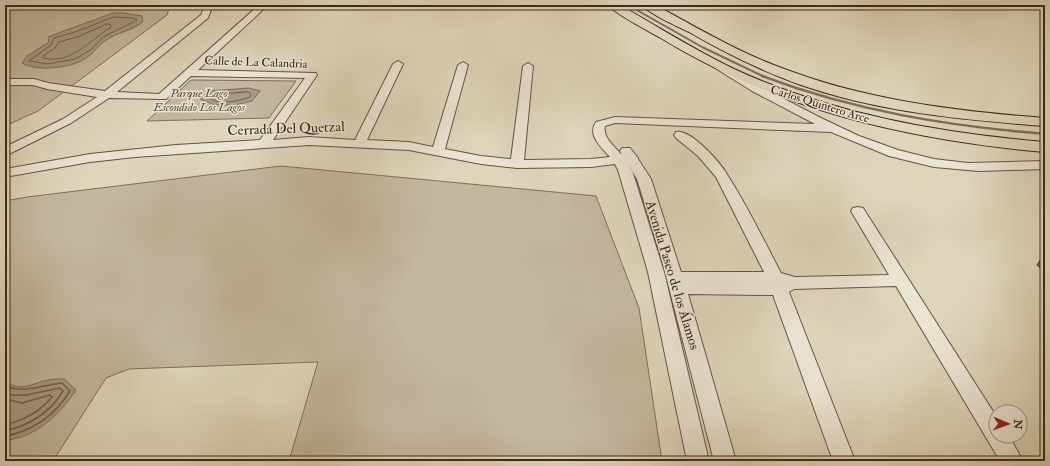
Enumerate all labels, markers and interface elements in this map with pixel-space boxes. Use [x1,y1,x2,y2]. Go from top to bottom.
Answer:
street label: Calle de La Calandria [204,53,309,72]
street label: Carlos Quintero Arce [769,82,871,127]
park label: Parque Lago Escondido Los Lagos [152,86,245,115]
street label: Cerrada Del Quetzal [227,118,345,139]
street label: Avenida Paseo de los Álamos [641,198,703,352]
north arrow [988,404,1028,444]
text: N [1011,418,1024,431]

